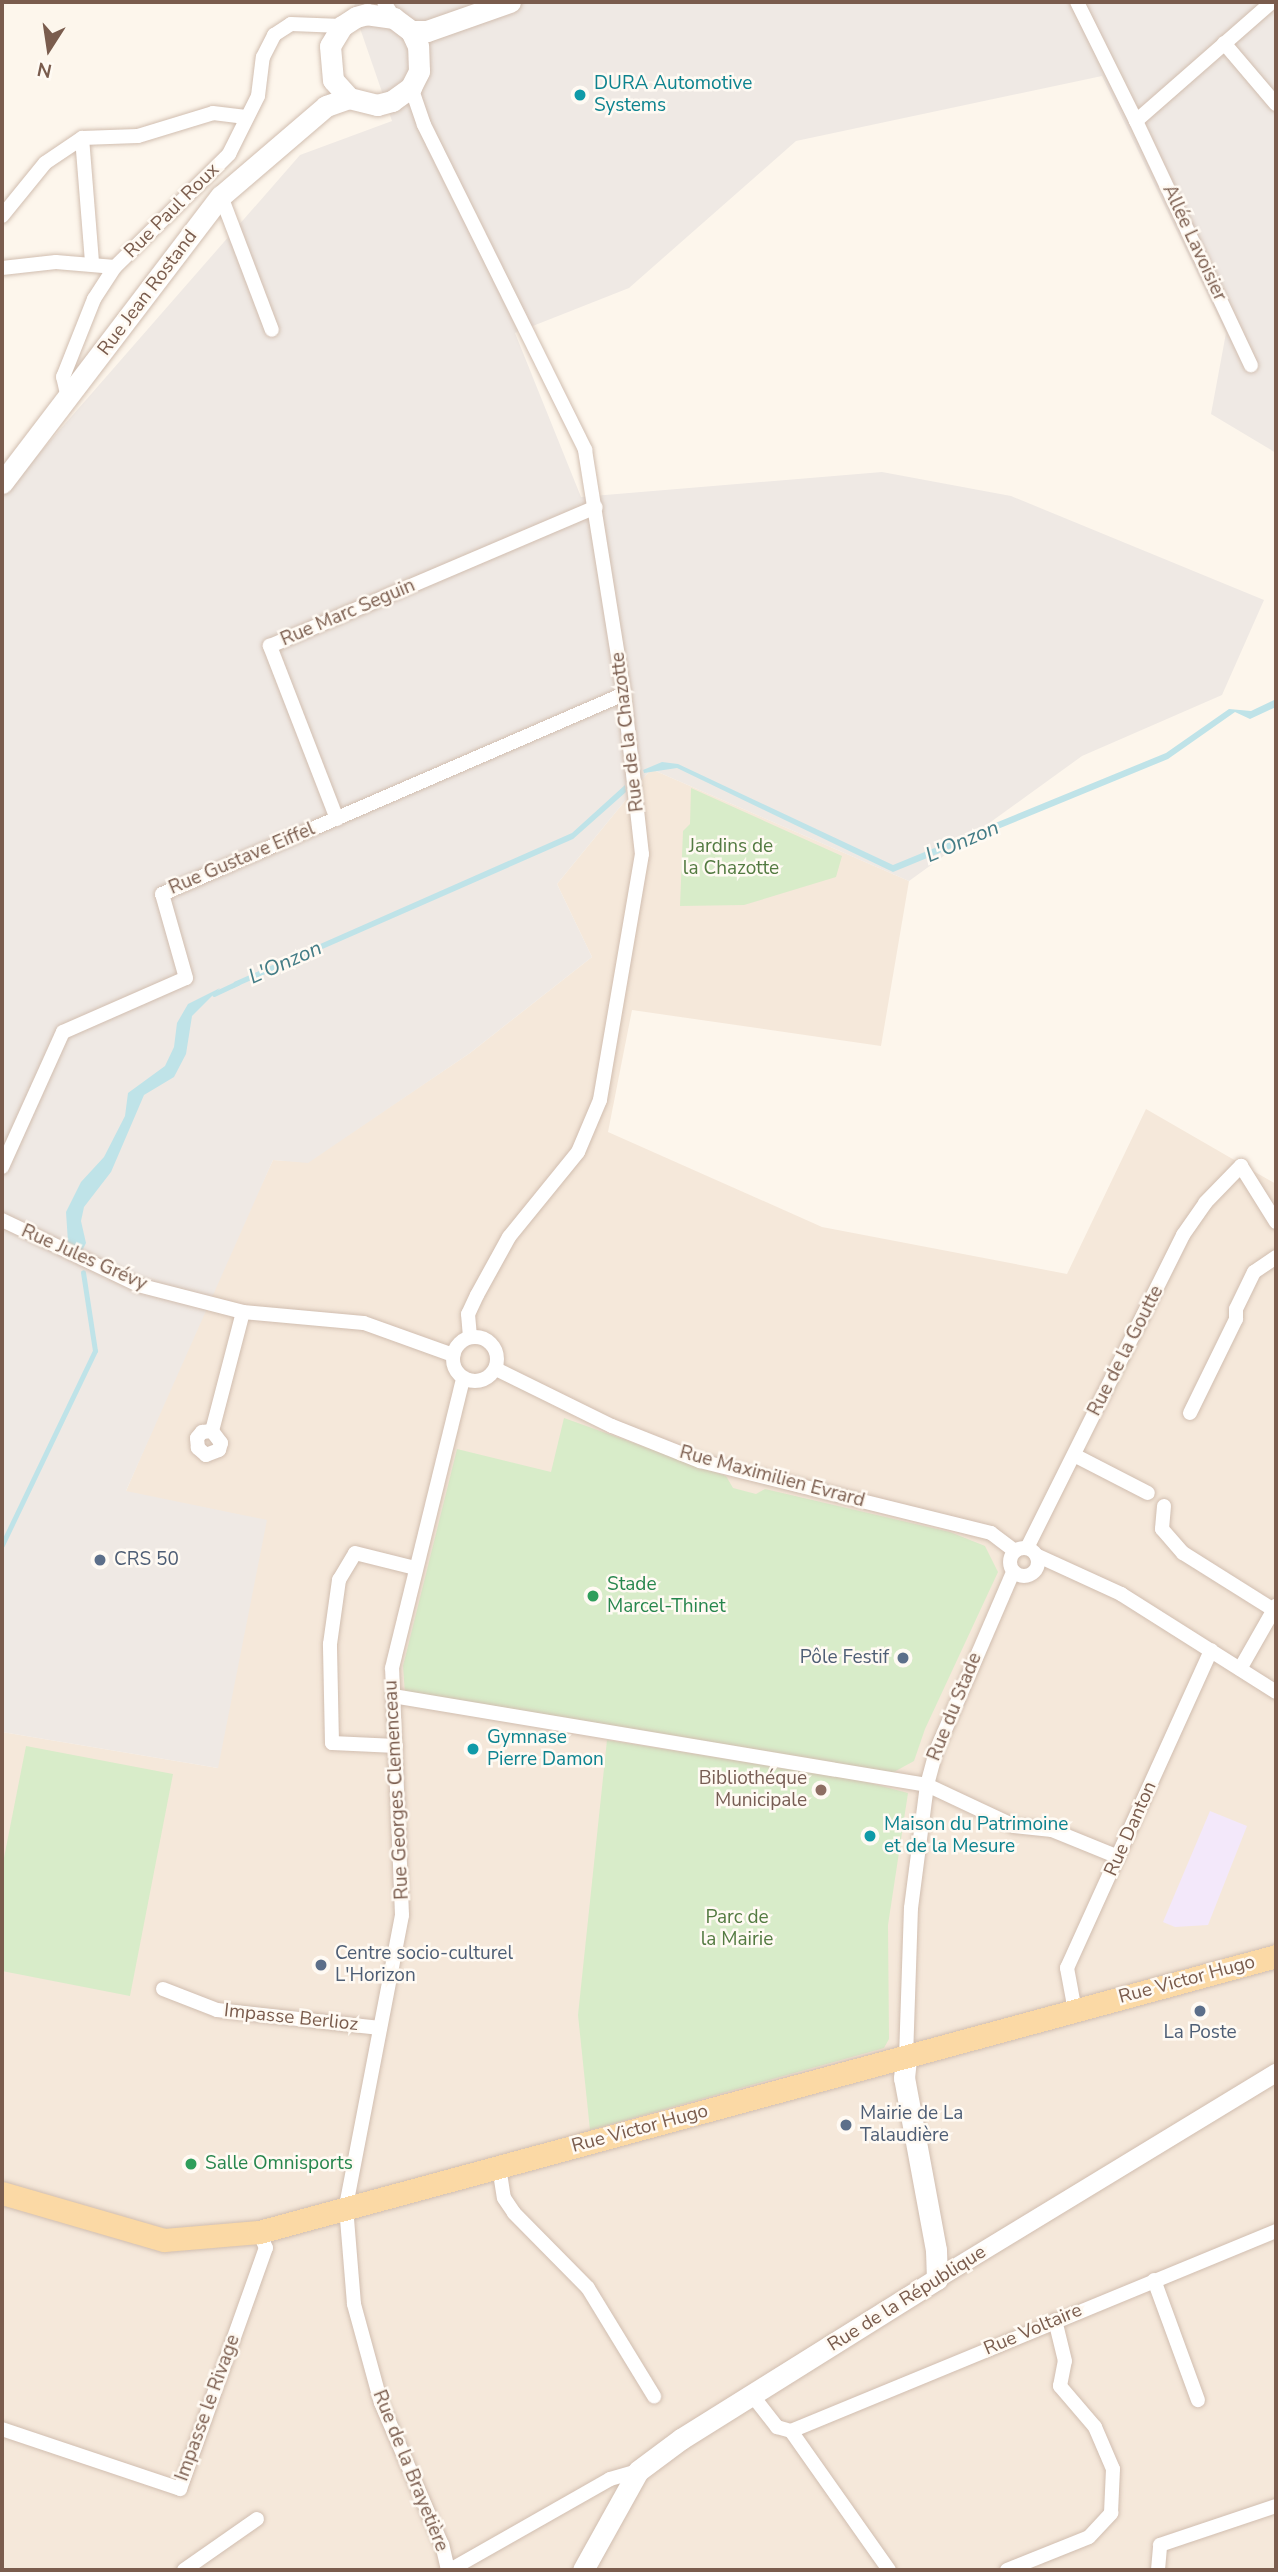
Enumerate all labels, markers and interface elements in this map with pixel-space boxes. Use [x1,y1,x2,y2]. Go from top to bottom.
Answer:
north arrow [14,14,84,84]
text: N [35,55,54,84]
place label: DURA Automotive Systems [594,73,752,117]
marker: DURA Automotive Systems [572,87,588,103]
street label: Rue Paul Roux [120,159,224,263]
street label: Allée Lavoisier [1157,181,1231,305]
street label: Rue Jean Rostand [93,226,203,360]
street label: Rue Marc Seguin [277,574,419,652]
street label: Rue de la Chazotte [607,651,649,813]
water label: L'Onzon [922,814,1002,868]
street label: Rue Gustave Eiffel [166,818,318,900]
park label: Jardins de la Chazotte [683,836,779,880]
water label: L'Onzon [245,935,325,989]
street label: Rue Jules Grévy [18,1220,150,1296]
street label: Rue de la Goutte [1083,1282,1169,1420]
street label: Rue Maximilien Evrard [677,1441,867,1513]
place label: CRS 50 [114,1549,179,1571]
marker: CRS 50 [92,1552,108,1568]
place label: Stade Marcel-Thinet [607,1574,726,1618]
marker: Stade Marcel-Thinet [585,1588,601,1604]
place label: Pôle Festif [800,1647,889,1669]
marker: Pôle Festif [895,1650,911,1666]
street label: Rue du Stade [923,1650,987,1764]
street label: Rue Georges Clemenceau [380,1680,414,1900]
place label: Gymnase Pierre Damon [487,1727,604,1771]
marker: Gymnase Pierre Damon [465,1741,481,1757]
place label: Bibliothéque Municipale [699,1768,807,1812]
street label: Rue Danton [1100,1778,1162,1880]
marker: Bibliothéque Municipale [813,1782,829,1798]
place label: Maison du Patrimoine et de la Mesure [884,1814,1068,1858]
marker: Maison du Patrimoine et de la Mesure [862,1828,878,1844]
park label: Parc de la Mairie [701,1907,773,1951]
place label: Centre socio-culturel L'Horizon [335,1943,513,1987]
street label: Rue Victor Hugo [1116,1951,1258,2009]
marker: Centre socio-culturel L'Horizon [313,1957,329,1973]
street label: Impasse Berlioz [223,2000,359,2036]
marker: La Poste [1192,2003,1208,2019]
place label: La Poste [1163,2022,1237,2044]
street label: Rue Victor Hugo [569,2100,711,2158]
place label: Mairie de La Talaudière [860,2103,963,2147]
marker: Mairie de La Talaudière [838,2117,854,2133]
place label: Salle Omnisports [205,2153,353,2175]
marker: Salle Omnisports [183,2156,199,2172]
street label: Rue de la République [824,2241,990,2357]
street label: Rue Voltaire [981,2299,1085,2361]
street label: Impasse le Rivage [171,2332,245,2484]
street label: Rue de la Brayetière [367,2387,453,2555]

